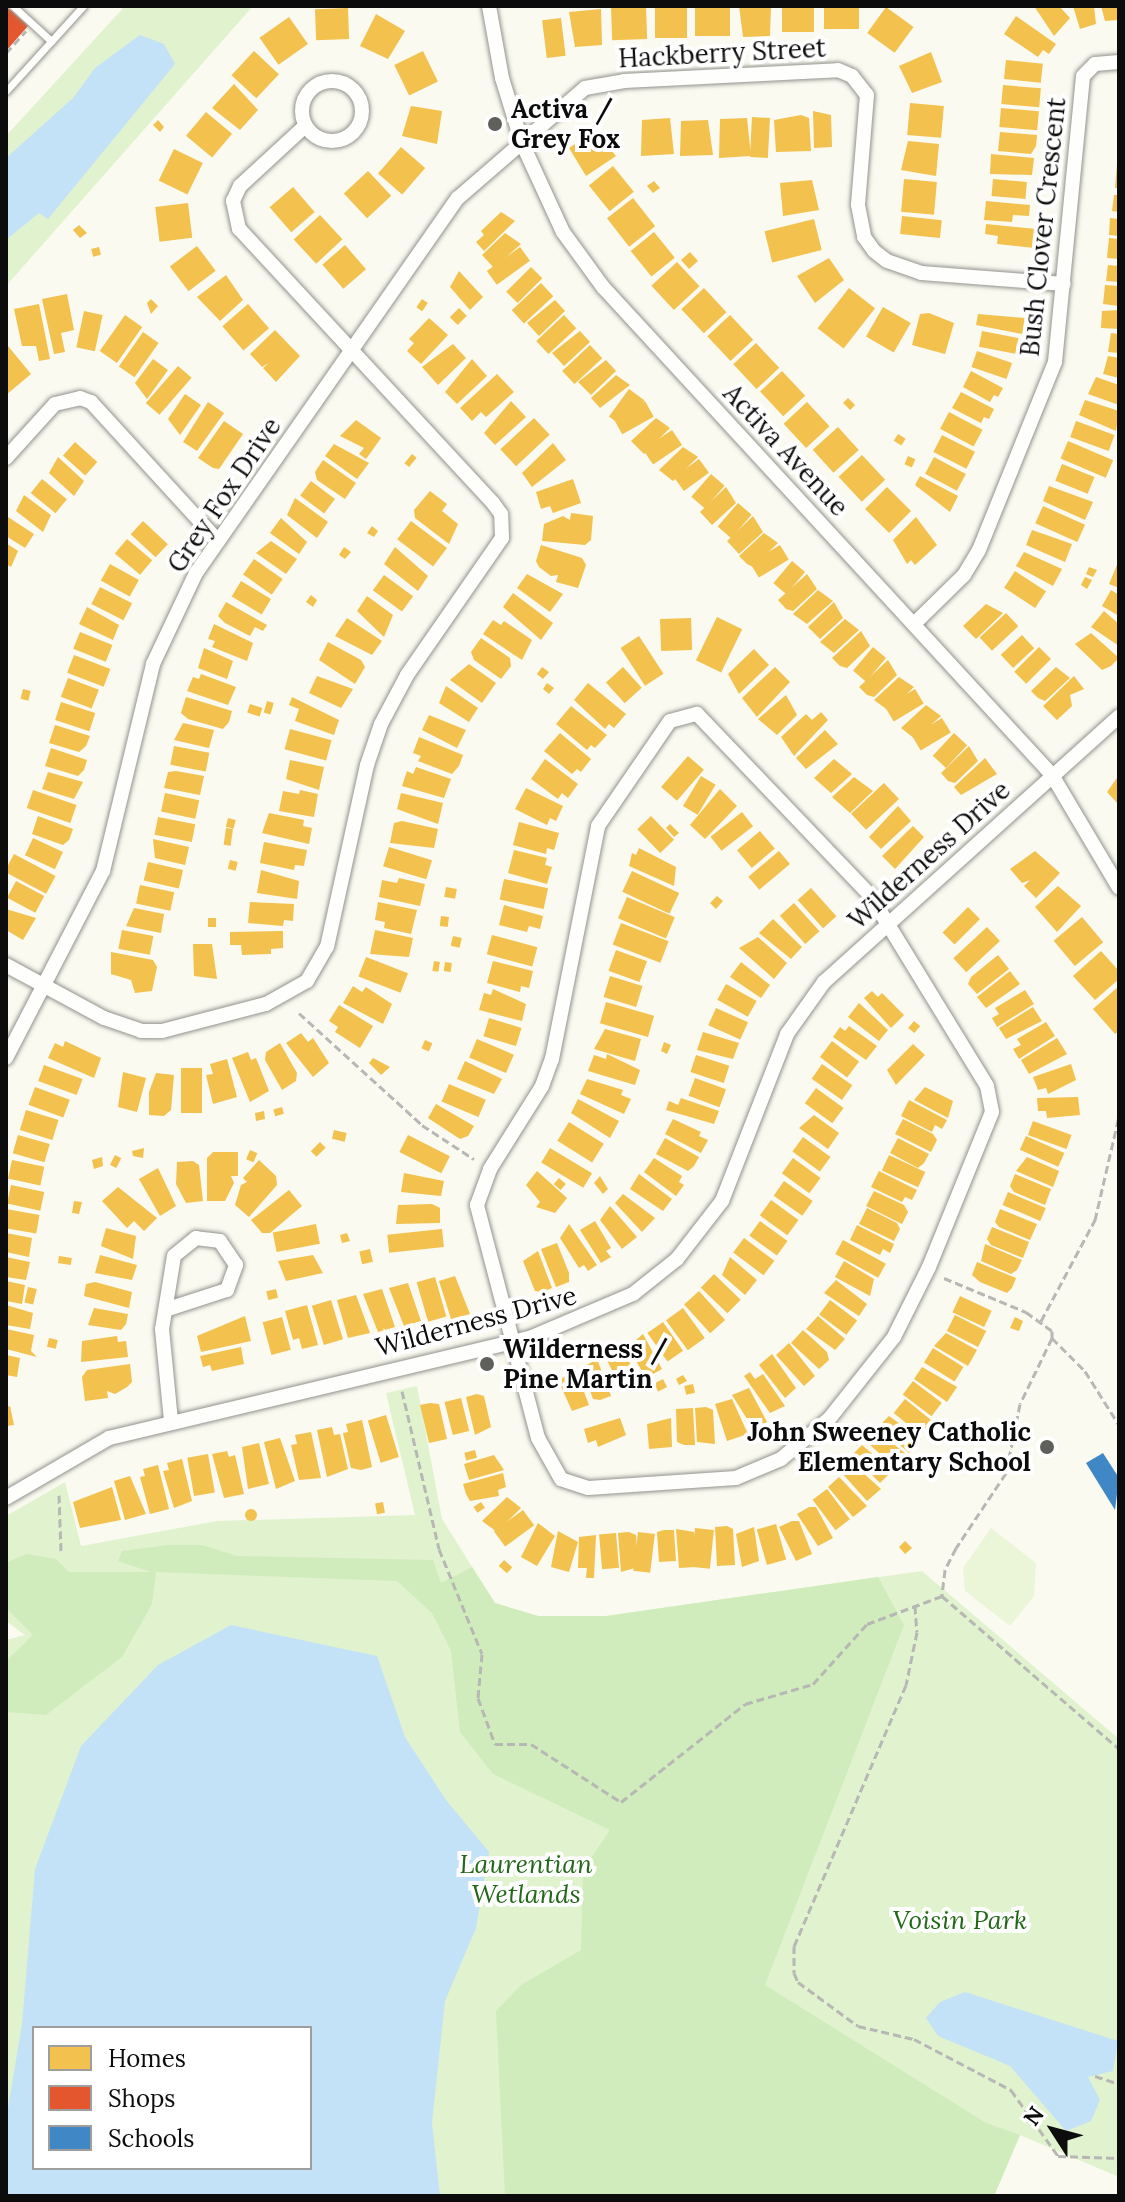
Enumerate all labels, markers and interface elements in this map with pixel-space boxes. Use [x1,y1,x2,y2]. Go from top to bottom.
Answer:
street label: Hackberry Street [617,32,827,74]
place label: Activa / Grey Fox [511,93,620,154]
street label: Bush Clover Crescent [1014,96,1072,358]
marker: Activa / Grey Fox [486,115,504,133]
street label: Activa Avenue [717,378,855,522]
street label: Grey Fox Drive [161,412,287,578]
street label: Wilderness Drive [842,774,1016,936]
street label: Wilderness Drive [372,1279,580,1363]
place label: Wilderness / Pine Martin [503,1333,668,1394]
marker: Wilderness / Pine Martin [478,1355,496,1373]
place label: John Sweeney Catholic Elementary School [747,1416,1031,1478]
marker: John Sweeney Catholic Elementary School [1038,1438,1056,1456]
park label: Laurentian Wetlands [460,1848,592,1910]
park label: Voisin Park [893,1904,1027,1936]
legend [32,2026,312,2170]
text: Homes [108,2043,186,2074]
text: Shops [108,2083,175,2114]
north arrow [1013,2090,1093,2170]
text: N [1017,2101,1050,2131]
text: Schools [108,2123,194,2154]

